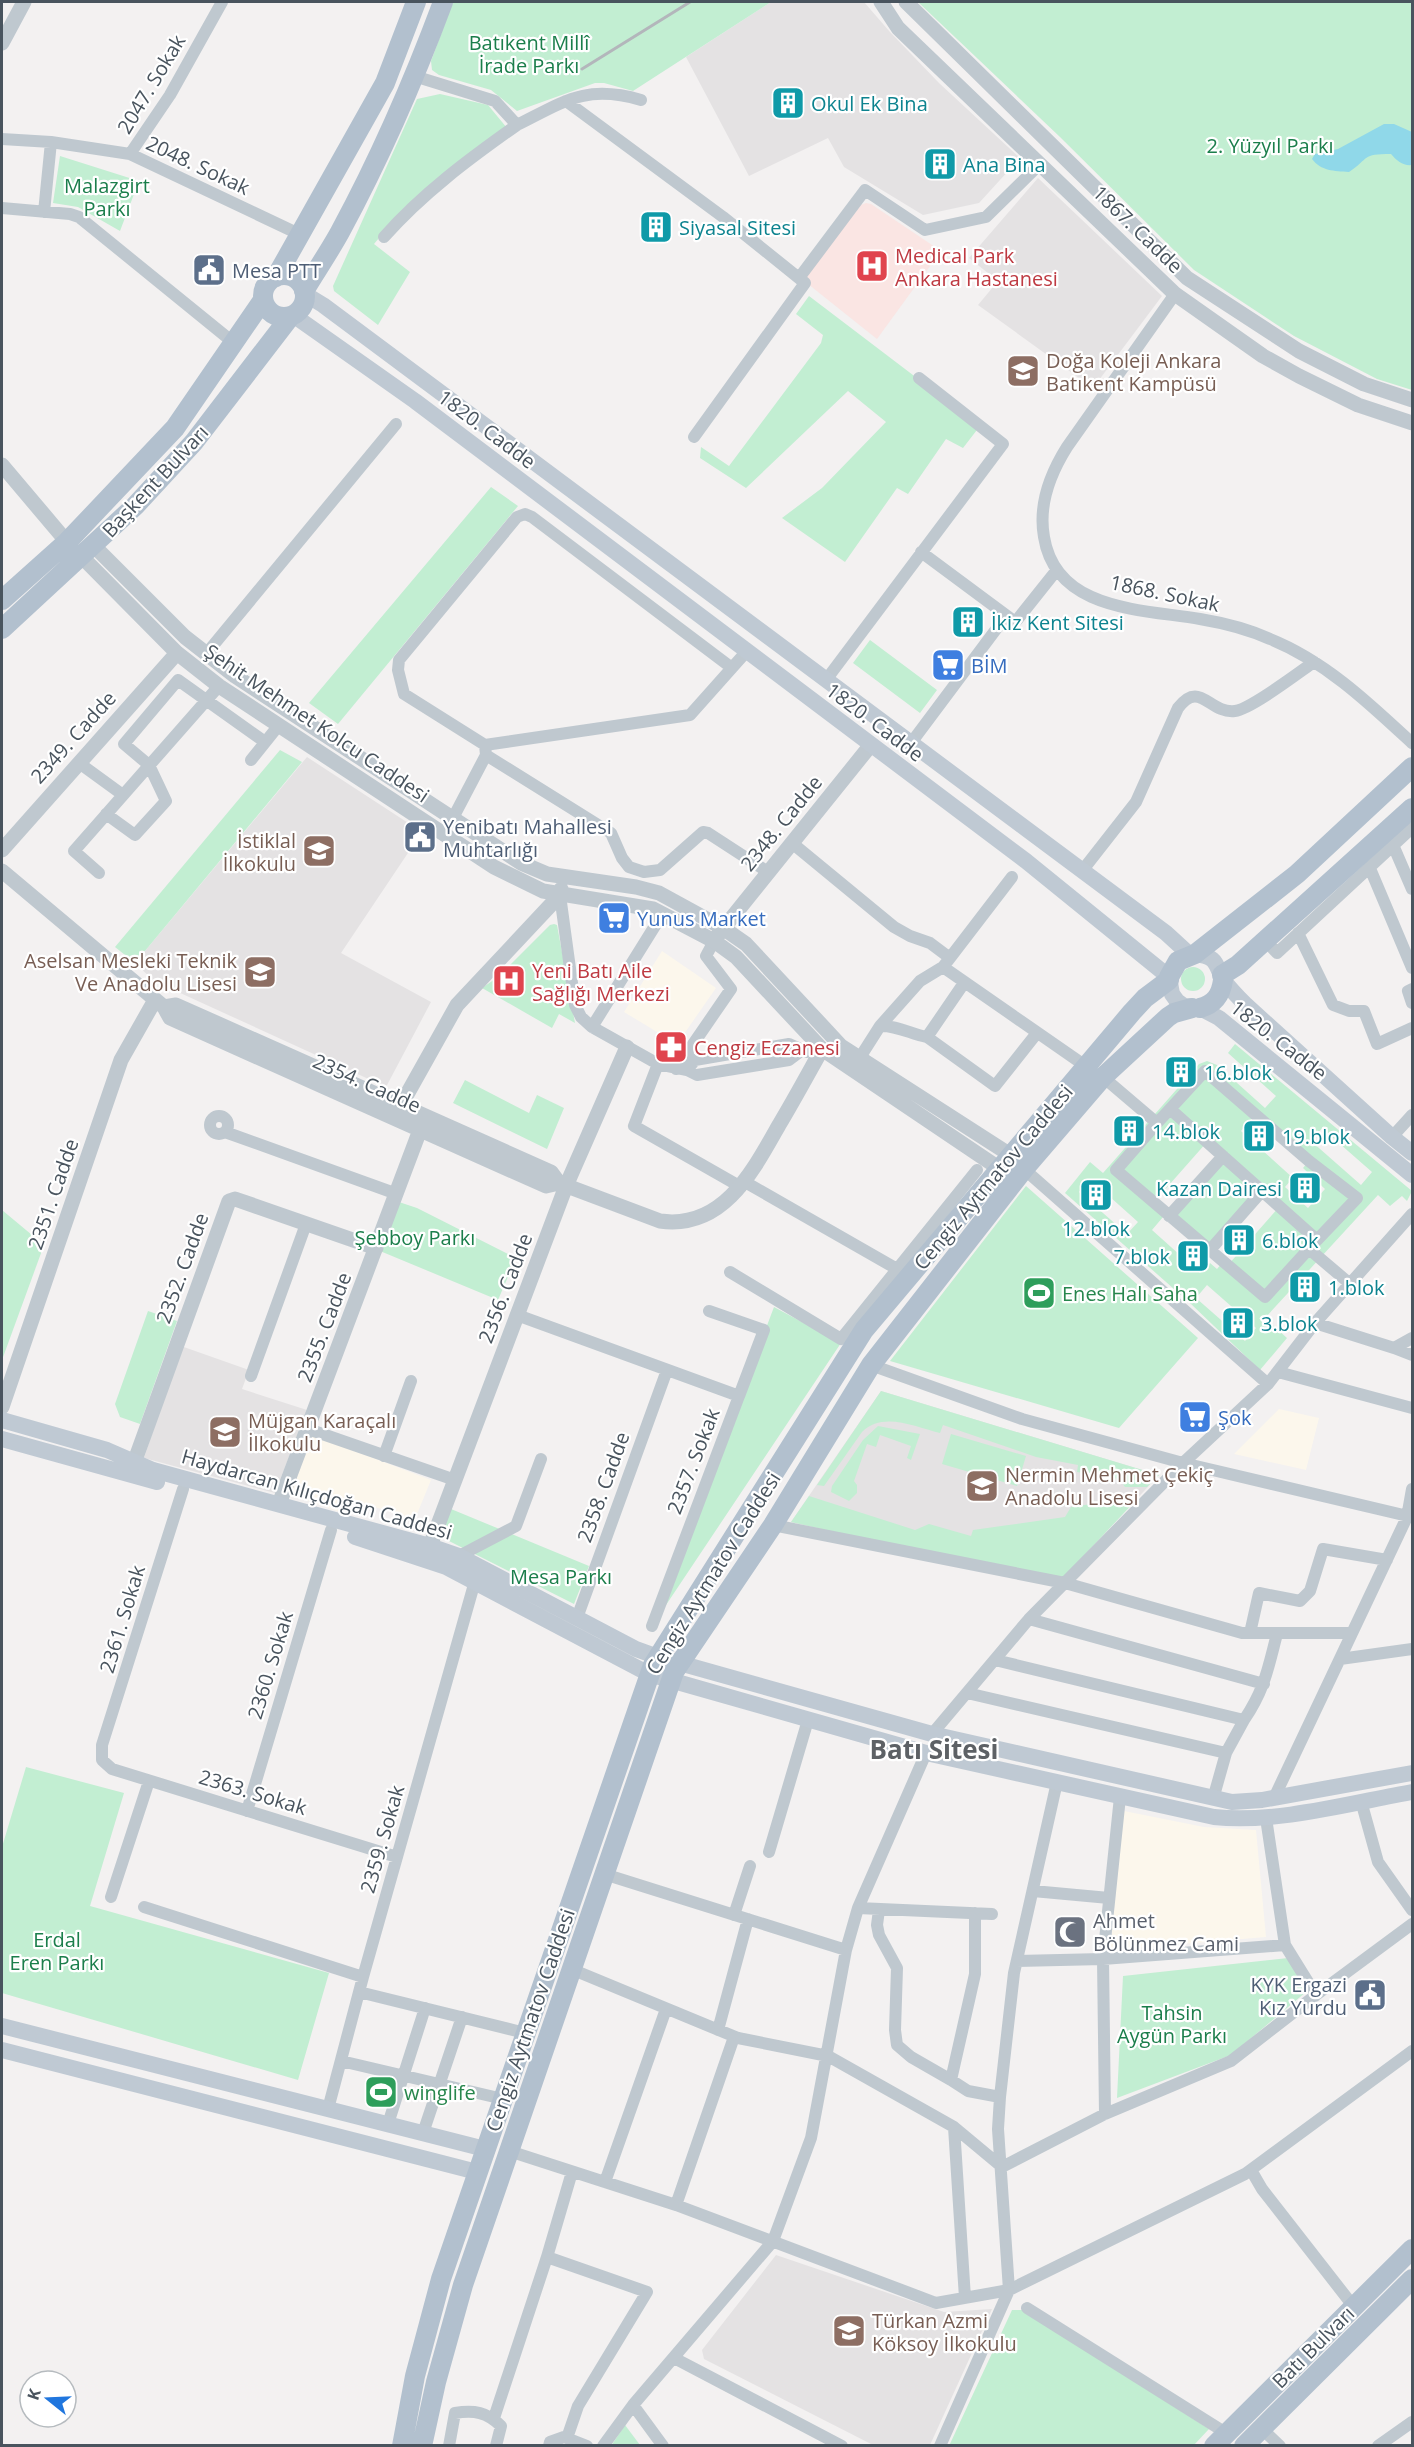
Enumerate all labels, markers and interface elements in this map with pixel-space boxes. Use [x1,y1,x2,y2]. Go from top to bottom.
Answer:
street label: 2047. Sokak [111,29,191,139]
park label: Batıkent Millî İrade Parkı [469,29,590,79]
building icon: Okul Ek Bina [770,85,806,121]
place label: Okul Ek Bina [811,90,928,117]
street label: 2048. Sokak [142,129,255,201]
park label: 2. Yüzyıl Parkı [1207,132,1333,159]
building icon: Ana Bina [922,146,958,182]
place label: Ana Bina [963,151,1046,178]
park label: Malazgirt Parkı [64,172,150,222]
street label: 1867. Cadde [1087,179,1189,279]
building icon: Siyasal Sitesi [638,209,674,245]
place label: Siyasal Sitesi [679,214,796,241]
place label: Medical Park Ankara Hastanesi [895,242,1058,292]
hospital icon: Medical Park Ankara Hastanesi [854,248,890,284]
public building icon: Mesa PTT [191,252,227,288]
place label: Mesa PTT [232,257,321,284]
place label: Doğa Koleji Ankara Batıkent Kampüsü [1046,347,1221,397]
school or university icon: Doğa Koleji Ankara Batıkent Kampüsü [1005,353,1041,389]
street label: 1820. Cadde [433,383,541,475]
street label: Başkent Bulvarı [96,419,214,543]
street label: 1868. Sokak [1108,568,1223,618]
building icon: İkiz Kent Sitesi [950,604,986,640]
place label: İkiz Kent Sitesi [991,609,1124,636]
street label: Şehit Mehmet Kolcu Caddesi [199,638,435,808]
supermarket icon: BİM [930,647,966,683]
place label: BİM [971,652,1008,679]
street label: 1820. Cadde [821,676,929,768]
street label: 2349. Cadde [24,685,122,789]
street label: 2348. Cadde [734,770,828,876]
place label: Yenibatı Mahallesi Muhtarlığı [443,813,612,863]
public building icon: Yenibatı Mahallesi Muhtarlığı [402,819,438,855]
place label: İstiklal İlkokulu [223,827,296,877]
school or university icon: İstiklal İlkokulu [301,833,337,869]
supermarket icon: Yunus Market [596,900,632,936]
place label: Yunus Market [637,905,766,932]
place label: Aselsan Mesleki Teknik Ve Anadolu Lisesi [24,947,237,997]
school or university icon: Aselsan Mesleki Teknik Ve Anadolu Lisesi [242,954,278,990]
place label: Yeni Batı Aile Sağlığı Merkezi [532,957,670,1007]
hospital icon: Yeni Batı Aile Sağlığı Merkezi [491,963,527,999]
street label: 1820. Cadde [1225,994,1333,1086]
pharmacy icon: Cengiz Eczanesi [653,1029,689,1065]
place label: Cengiz Eczanesi [694,1034,840,1061]
street label: 2354. Cadde [309,1047,425,1119]
building icon: 16.blok [1163,1054,1199,1090]
place label: 16.blok [1204,1059,1272,1086]
street label: Cengiz Aytmatov Caddesi [907,1079,1079,1275]
building icon: 14.blok [1111,1113,1147,1149]
place label: 14.blok [1152,1118,1220,1145]
building icon: 19.blok [1241,1118,1277,1154]
place label: 19.blok [1282,1123,1350,1150]
street label: 2351. Cadde [21,1135,85,1253]
building icon: Kazan Dairesi [1287,1170,1323,1206]
place label: Kazan Dairesi [1156,1175,1282,1202]
building icon: 12.blok [1078,1177,1114,1213]
street label: 2352. Cadde [150,1209,214,1327]
place label: 12.blok [1062,1215,1130,1242]
building icon: 6.blok [1221,1222,1257,1258]
park label: Şebboy Parkı [355,1224,475,1251]
place label: 6.blok [1262,1227,1319,1254]
street label: 2356. Cadde [472,1229,538,1347]
building icon: 7.blok [1175,1238,1211,1274]
place label: 7.blok [1113,1243,1170,1270]
street label: 2355. Cadde [291,1268,357,1386]
building icon: 1.blok [1287,1269,1323,1305]
place label: 1.blok [1328,1274,1385,1301]
sports icon: Enes Halı Saha [1021,1275,1057,1311]
place label: Enes Halı Saha [1062,1280,1198,1307]
building icon: 3.blok [1220,1305,1256,1341]
place label: 3.blok [1261,1310,1318,1337]
supermarket icon: Şok [1177,1399,1213,1435]
street label: 2357. Sokak [660,1404,726,1518]
place label: Şok [1218,1404,1252,1431]
place label: Müjgan Karaçalı İlkokulu [248,1407,396,1457]
school or university icon: Müjgan Karaçalı İlkokulu [207,1414,243,1450]
street label: 2358. Cadde [571,1428,635,1546]
street label: Haydarcan Kılıçdoğan Caddesi [179,1442,455,1546]
place label: Nermin Mehmet Çekiç Anadolu Lisesi [1005,1461,1213,1511]
street label: Cengiz Aytmatov Caddesi [639,1466,787,1680]
school or university icon: Nermin Mehmet Çekiç Anadolu Lisesi [964,1468,1000,1504]
street label: 2361. Sokak [93,1561,151,1676]
park label: Mesa Parkı [510,1563,612,1590]
street label: 2360. Sokak [241,1607,299,1722]
district label: Batı Sitesi [870,1731,998,1767]
street label: 2363. Sokak [196,1763,311,1821]
street label: 2359. Sokak [354,1781,410,1896]
street label: Cengiz Aytmatov Caddesi [479,1905,581,2135]
place label: Ahmet Bölünmez Cami [1093,1907,1239,1957]
mosque icon: Ahmet Bölünmez Cami [1052,1914,1088,1950]
park label: Erdal Eren Parkı [10,1926,104,1976]
place label: KYK Ergazi Kız Yurdu [1250,1971,1347,2021]
public building icon: KYK Ergazi Kız Yurdu [1352,1977,1388,2013]
park label: Tahsin Aygün Parkı [1117,1999,1227,2049]
sports icon: winglife [363,2074,399,2110]
place label: winglife [404,2079,476,2106]
street label: Batı Bulvarı [1266,2300,1360,2394]
place label: Türkan Azmi Köksoy İlkokulu [872,2307,1017,2357]
school or university icon: Türkan Azmi Köksoy İlkokulu [831,2313,867,2349]
north arrow [18,2369,78,2429]
text: K [22,2386,46,2403]

